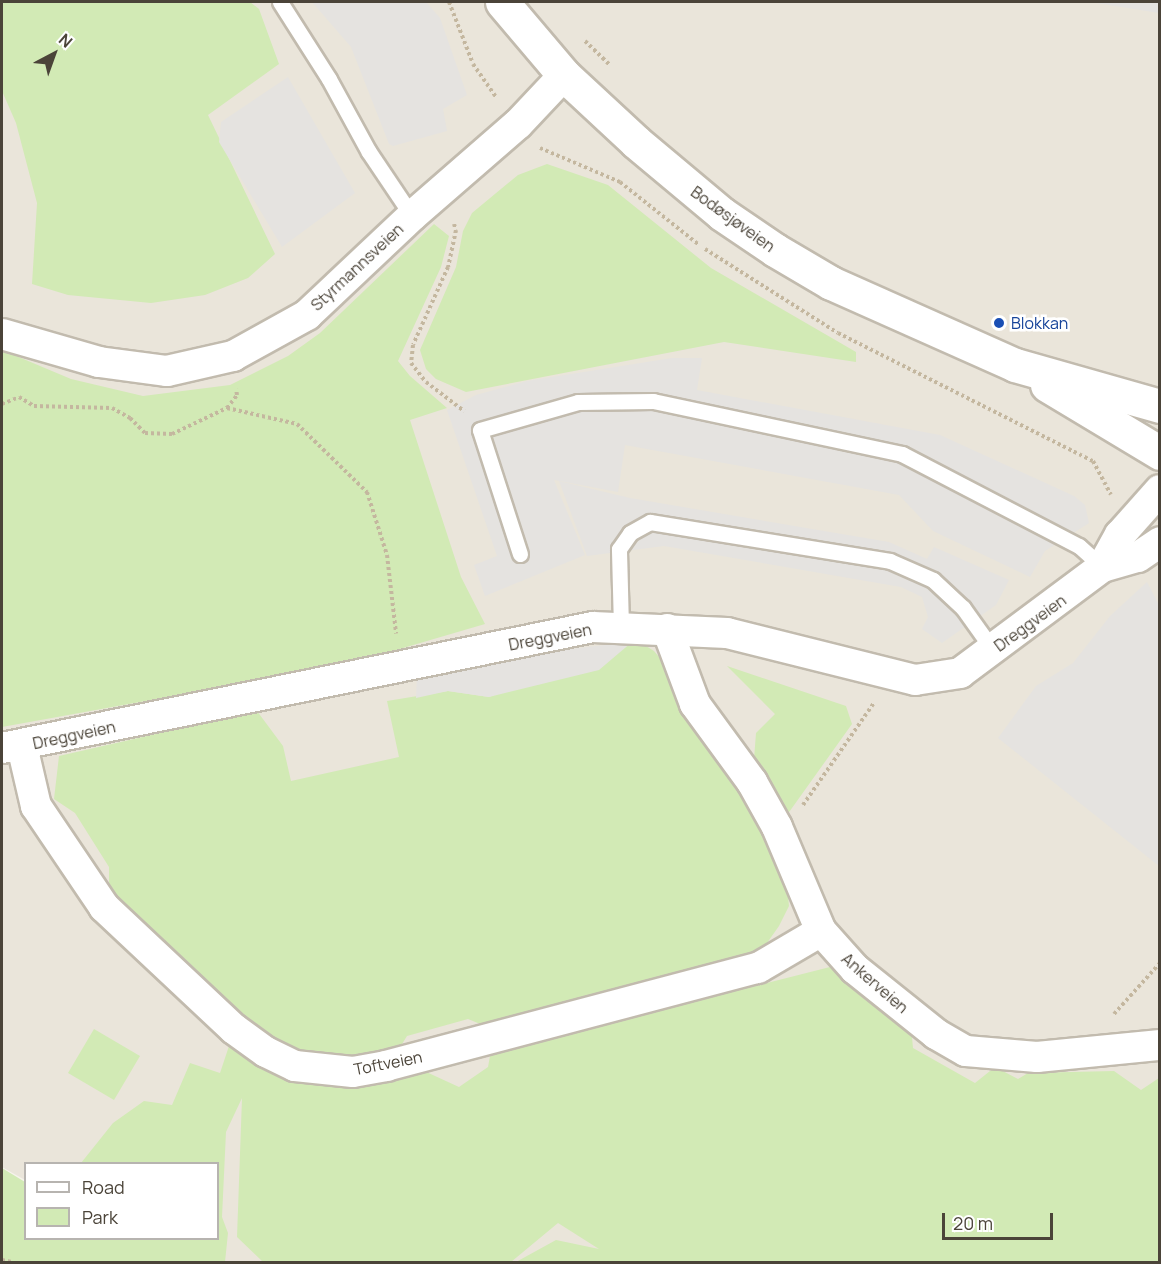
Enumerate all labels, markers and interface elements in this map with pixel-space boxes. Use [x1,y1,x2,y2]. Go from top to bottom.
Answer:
north arrow [24,24,84,84]
text: N [54,28,77,52]
street label: Bodøsjøveien [687,182,779,256]
street label: Styrmannsveien [307,219,407,315]
place label: Blokkan [1011,313,1068,333]
marker: Blokkan [992,316,1006,330]
street label: Dreggveien [990,590,1070,656]
street label: Dreggveien [507,620,593,654]
street label: Dreggveien [31,717,117,753]
street label: Ankerveien [838,949,912,1017]
street label: Toftveien [352,1047,424,1079]
legend [24,1162,219,1240]
text: Road [82,1175,125,1199]
scale bar [945,1201,1056,1239]
text: Park [82,1205,118,1229]
text: 20 m [953,1211,993,1235]

